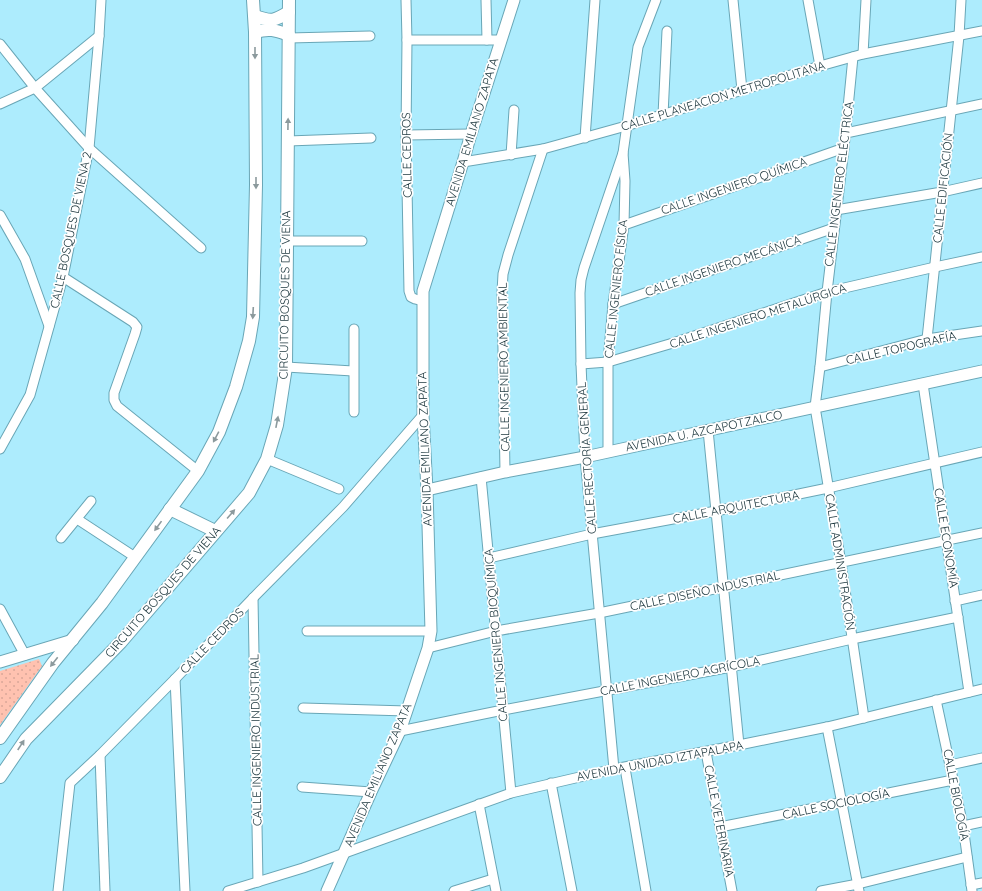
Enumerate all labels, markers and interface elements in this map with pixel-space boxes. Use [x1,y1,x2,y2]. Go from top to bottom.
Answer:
one-way arrow [252,47,258,60]
street label: AVENIDA EMILIANO ZAPATA [442,56,501,208]
street label: CALLE PLANEACION METROPOLITANA [619,57,827,134]
street label: CALLE INGENIERO ELÉCTRICA [821,100,856,267]
street label: CALLE CEDROS [398,112,415,198]
one-way arrow [285,117,291,130]
street label: CALLE EDIFICACIÓN [929,132,956,244]
street label: CALLE BOSQUES DE VIENA 2 [47,150,95,310]
street label: CALLE INGENIERO QUÍMICA [659,153,809,218]
one-way arrow [253,177,259,190]
street label: CIRCUITO BOSQUES DE VIENA [276,210,293,380]
street label: CALLE INGENIERO FÍSICA [601,219,630,359]
street label: CALLE INGENIERO MECÁNICA [643,232,803,299]
street label: CALLE INGENIERO METALÚRGICA [668,280,848,351]
street label: CALLE INGENIERO AMBIENTAL [495,282,512,452]
one-way arrow [249,307,256,319]
street label: CALLE TOPOGRAFÍA [844,327,958,367]
street label: AVENIDA EMILIANO ZAPATA [414,371,435,527]
street label: CALLE RECTORÍA GENERAL [574,381,599,535]
street label: AVENIDA U. AZCAPOTZALCO [624,407,784,454]
one-way arrow [274,416,280,428]
one-way arrow [213,431,220,443]
street label: CALLE ARQUITECTURA [671,487,801,526]
street label: CALLE ECONOMÍA [931,487,962,589]
street label: CALLE ADMINISTRACIÓN [822,493,859,631]
one-way arrow [226,508,235,519]
one-way arrow [154,520,162,531]
street label: CIRCUITO BOSQUES DE VIENA [101,523,224,660]
street label: CALLE INGENIERO BIOQUÍMICA [480,548,511,722]
street label: CALLE DISEÑO INDUSTRIAL [629,567,782,614]
street label: CALLE CEDROS [177,604,247,677]
street label: CALLE INGENIERO INDUSTRIAL [246,653,265,826]
street label: CALLE INGENIERO AGRÍCOLA [599,653,761,698]
one-way arrow [50,657,58,668]
street label: AVENIDA EMILIANO ZAPATA [340,700,415,849]
street label: AVENIDA UNIDAD IZTAPALAPA [575,737,745,784]
one-way arrow [18,739,25,751]
street label: CALLE BIOLOGÍA [940,748,973,842]
street label: CALLE VETERINARIA [701,764,738,878]
street label: CALLE SOCIOLOGÍA [781,785,891,822]

